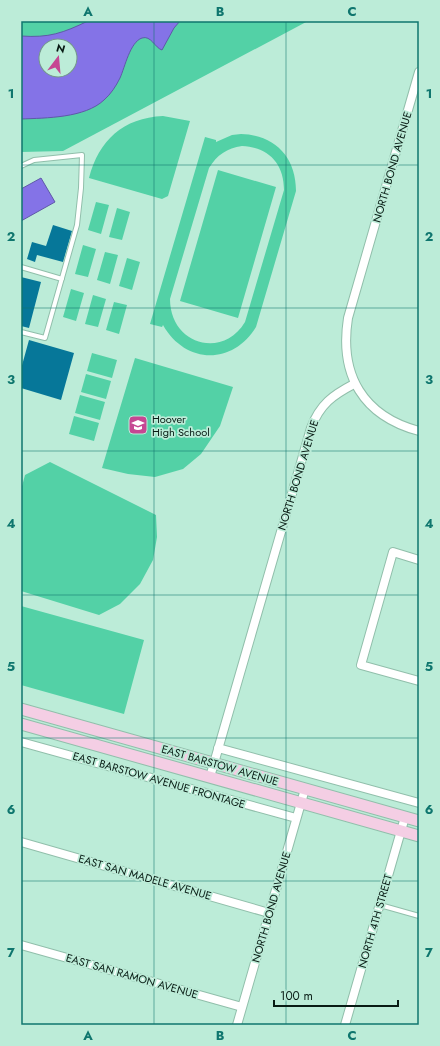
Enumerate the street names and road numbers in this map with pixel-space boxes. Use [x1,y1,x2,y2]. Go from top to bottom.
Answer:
street label: NORTH BOND AVENUE [368,110,416,224]
street label: NORTH BOND AVENUE [274,418,322,532]
street label: EAST BARSTOW AVENUE [160,741,280,789]
street label: EAST BARSTOW AVENUE FRONTAGE [71,748,247,812]
street label: EAST SAN MADELE AVENUE [77,850,213,904]
street label: NORTH BOND AVENUE [247,850,295,964]
street label: NORTH 4TH STREET [354,872,396,970]
street label: EAST SAN RAMON AVENUE [64,949,200,1003]

